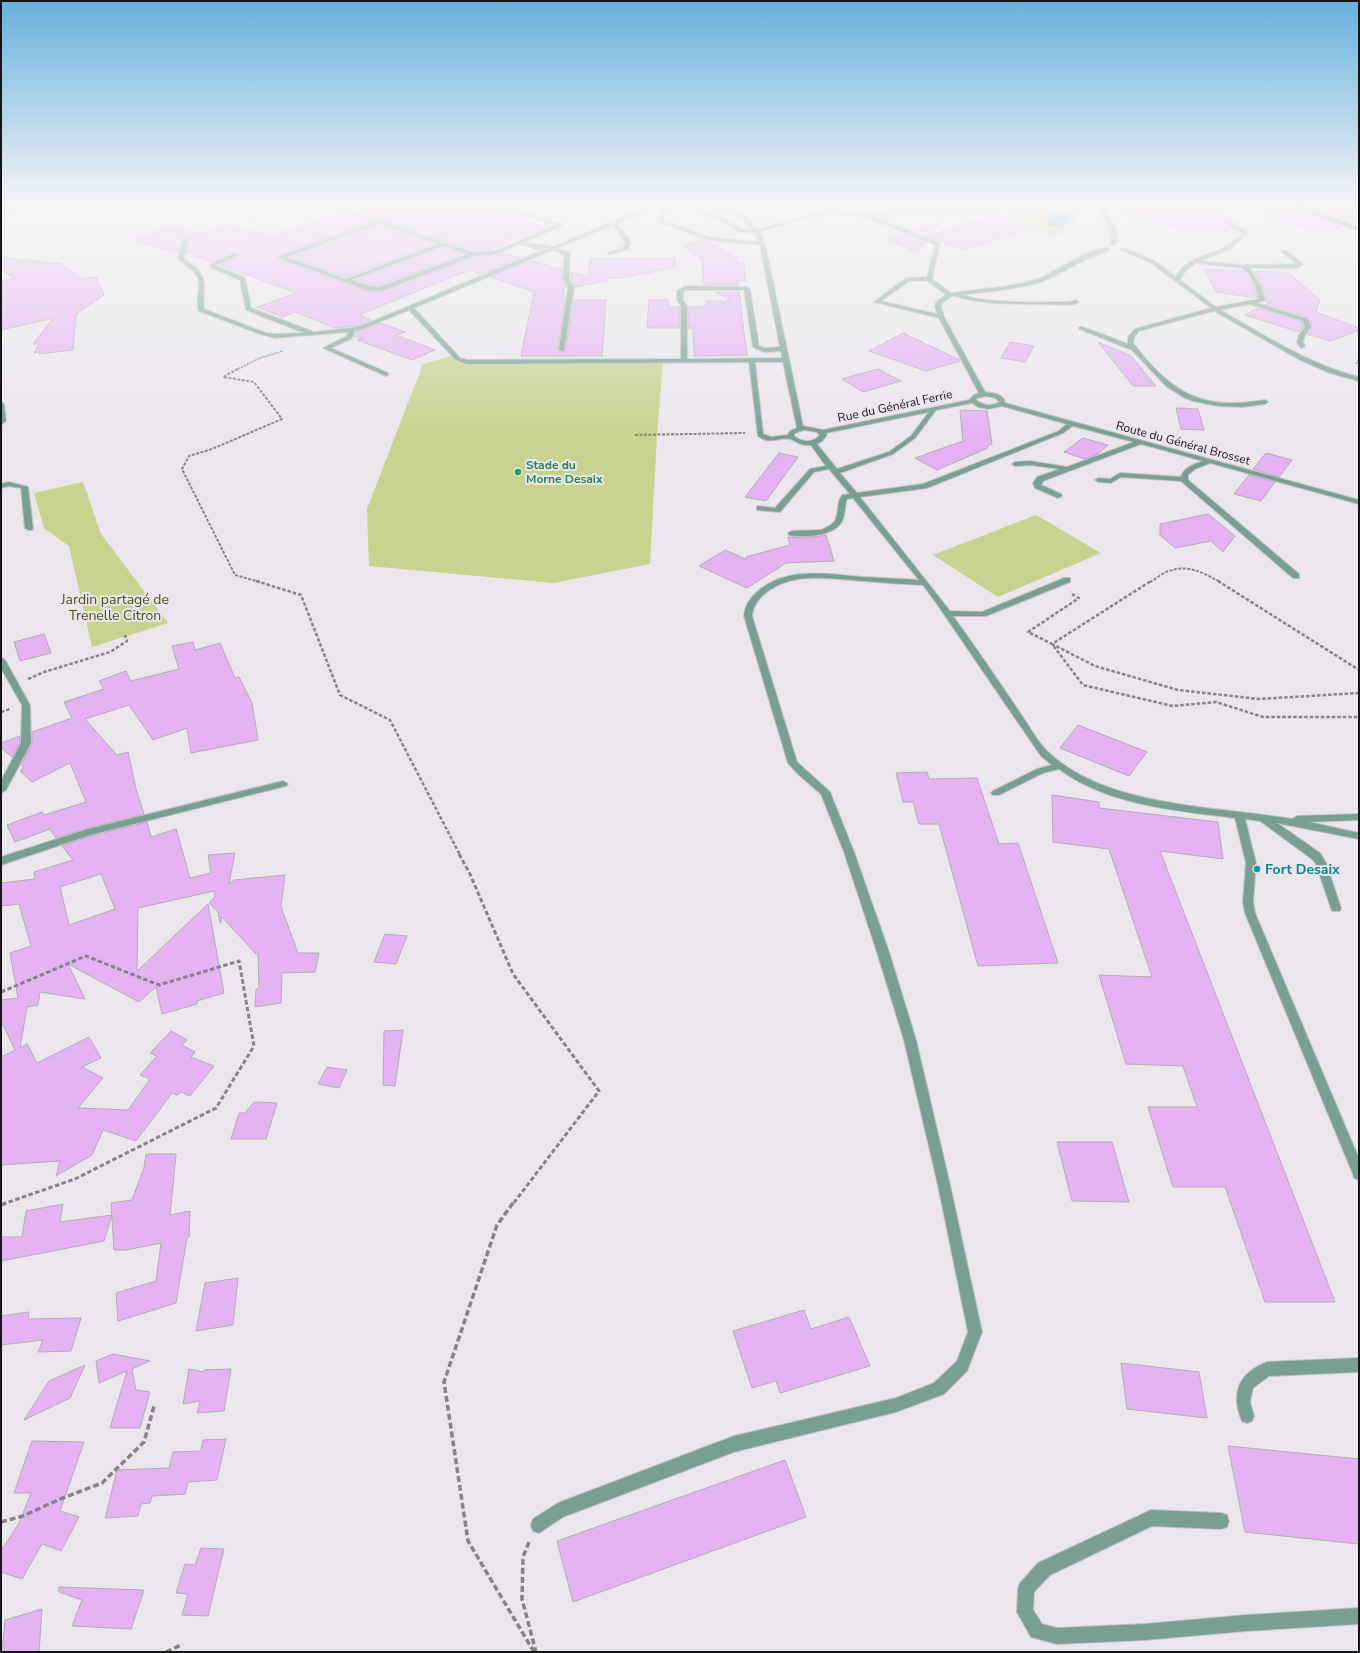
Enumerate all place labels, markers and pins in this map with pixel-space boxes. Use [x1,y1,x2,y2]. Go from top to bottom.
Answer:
place label: Stade du Morne Desaix [526,457,603,487]
marker: Stade du Morne Desaix [513,467,523,477]
place label: Fort Desaix [1265,860,1340,879]
marker: Fort Desaix [1252,864,1262,874]

